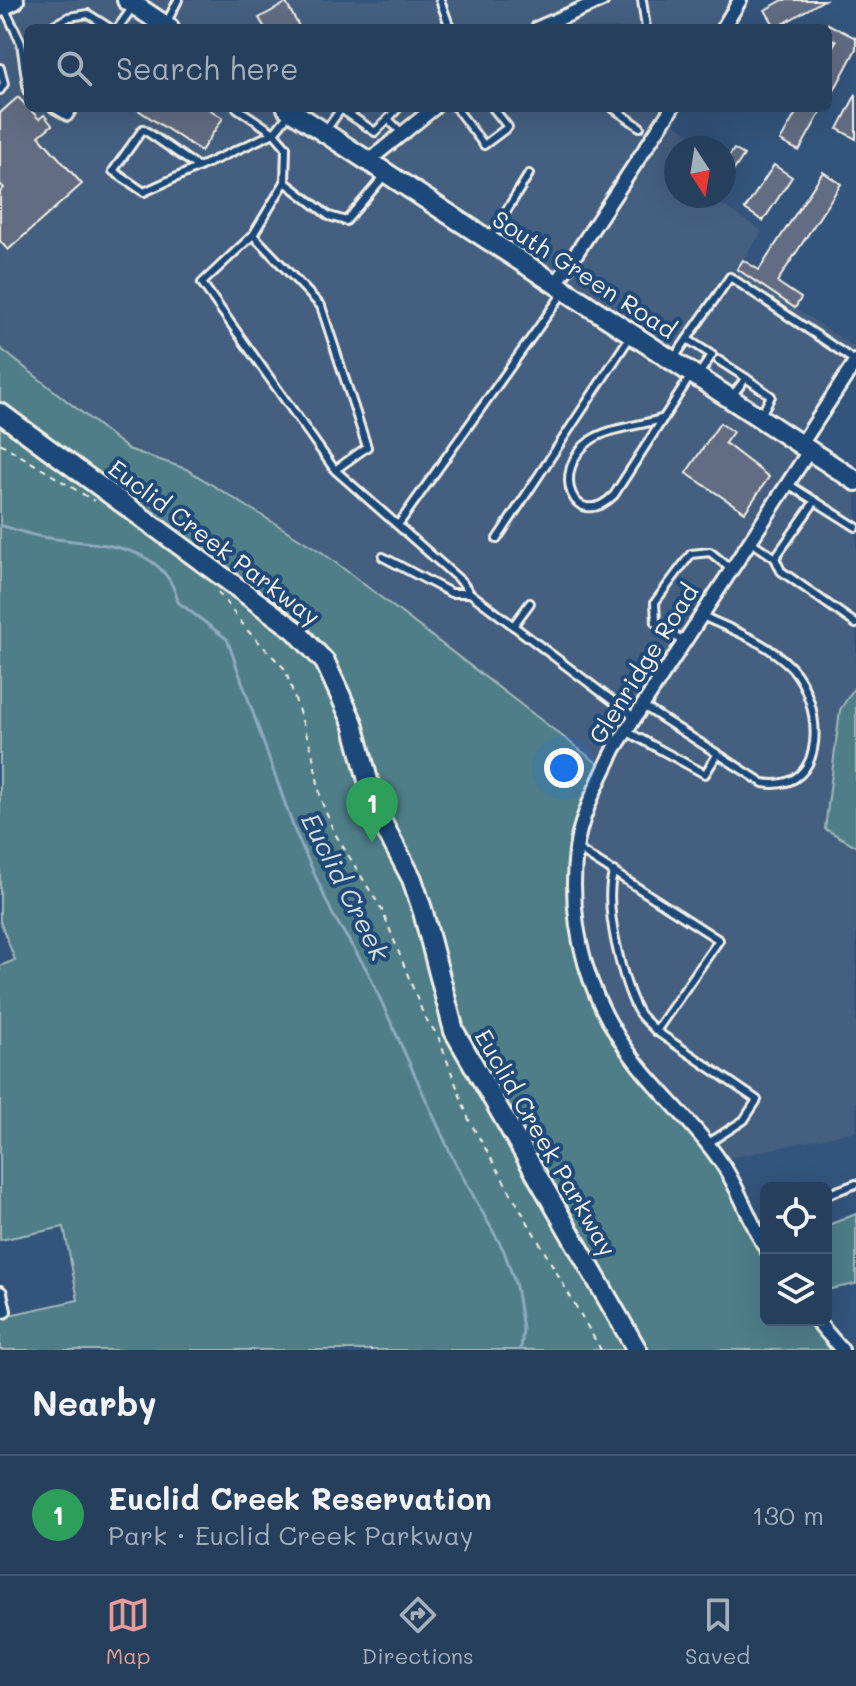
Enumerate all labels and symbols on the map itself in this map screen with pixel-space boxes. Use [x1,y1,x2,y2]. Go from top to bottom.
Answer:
north arrow [664,136,736,208]
street label: South Green Road [487,203,683,345]
street label: Euclid Creek Parkway [103,452,327,632]
street label: Glenridge Road [581,577,704,749]
your location [544,748,584,788]
pin: 1 [346,777,398,843]
water label: Euclid Creek [294,807,398,967]
street label: Euclid Creek Parkway [469,1023,624,1261]

